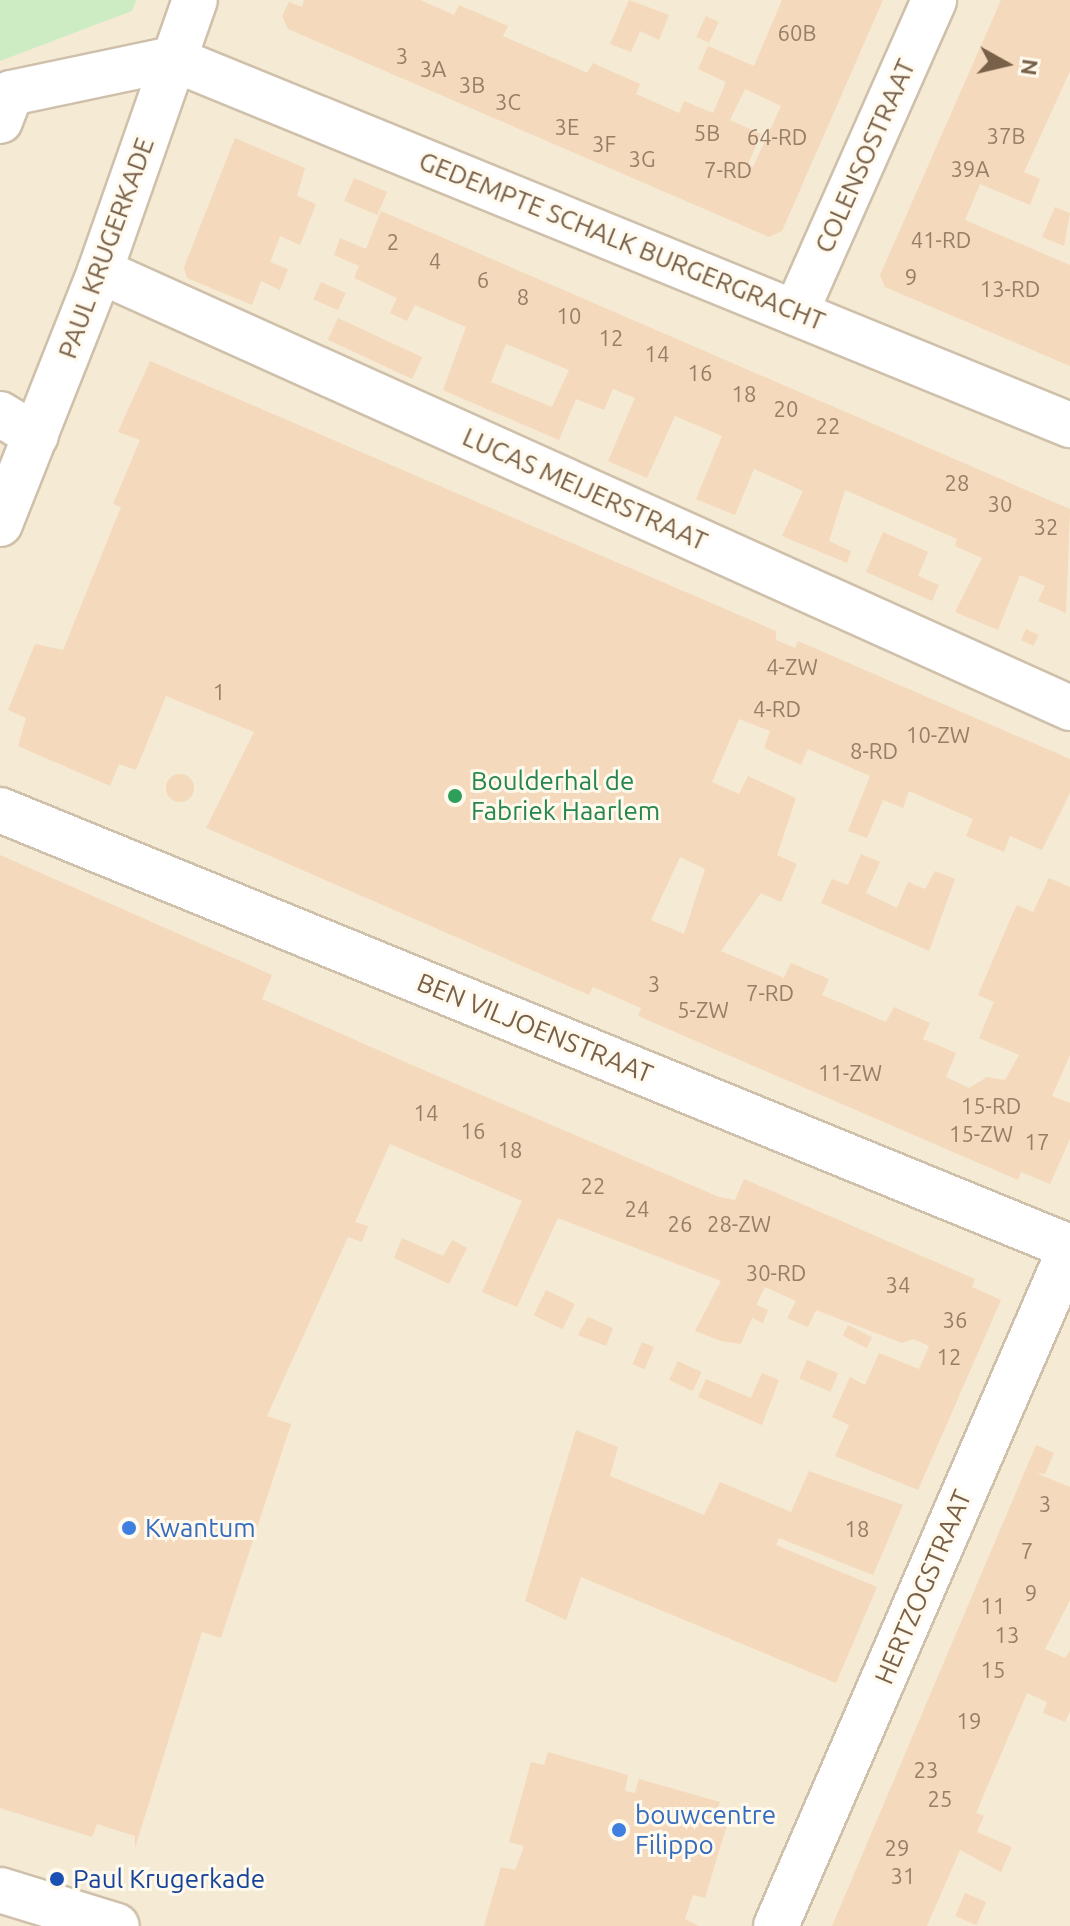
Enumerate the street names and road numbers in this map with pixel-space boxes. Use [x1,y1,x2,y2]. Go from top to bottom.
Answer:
street label: COLENSOSTRAAT [808,54,922,258]
street label: PAUL KRUGERKADE [52,133,160,363]
street label: GEDEMPTE SCHALK BURGERGRACHT [414,145,830,337]
street label: LUCAS MEIJERSTRAAT [458,421,712,557]
street label: BEN VILJOENSTRAAT [413,966,657,1090]
street label: HERTZOGSTRAAT [868,1485,978,1689]

